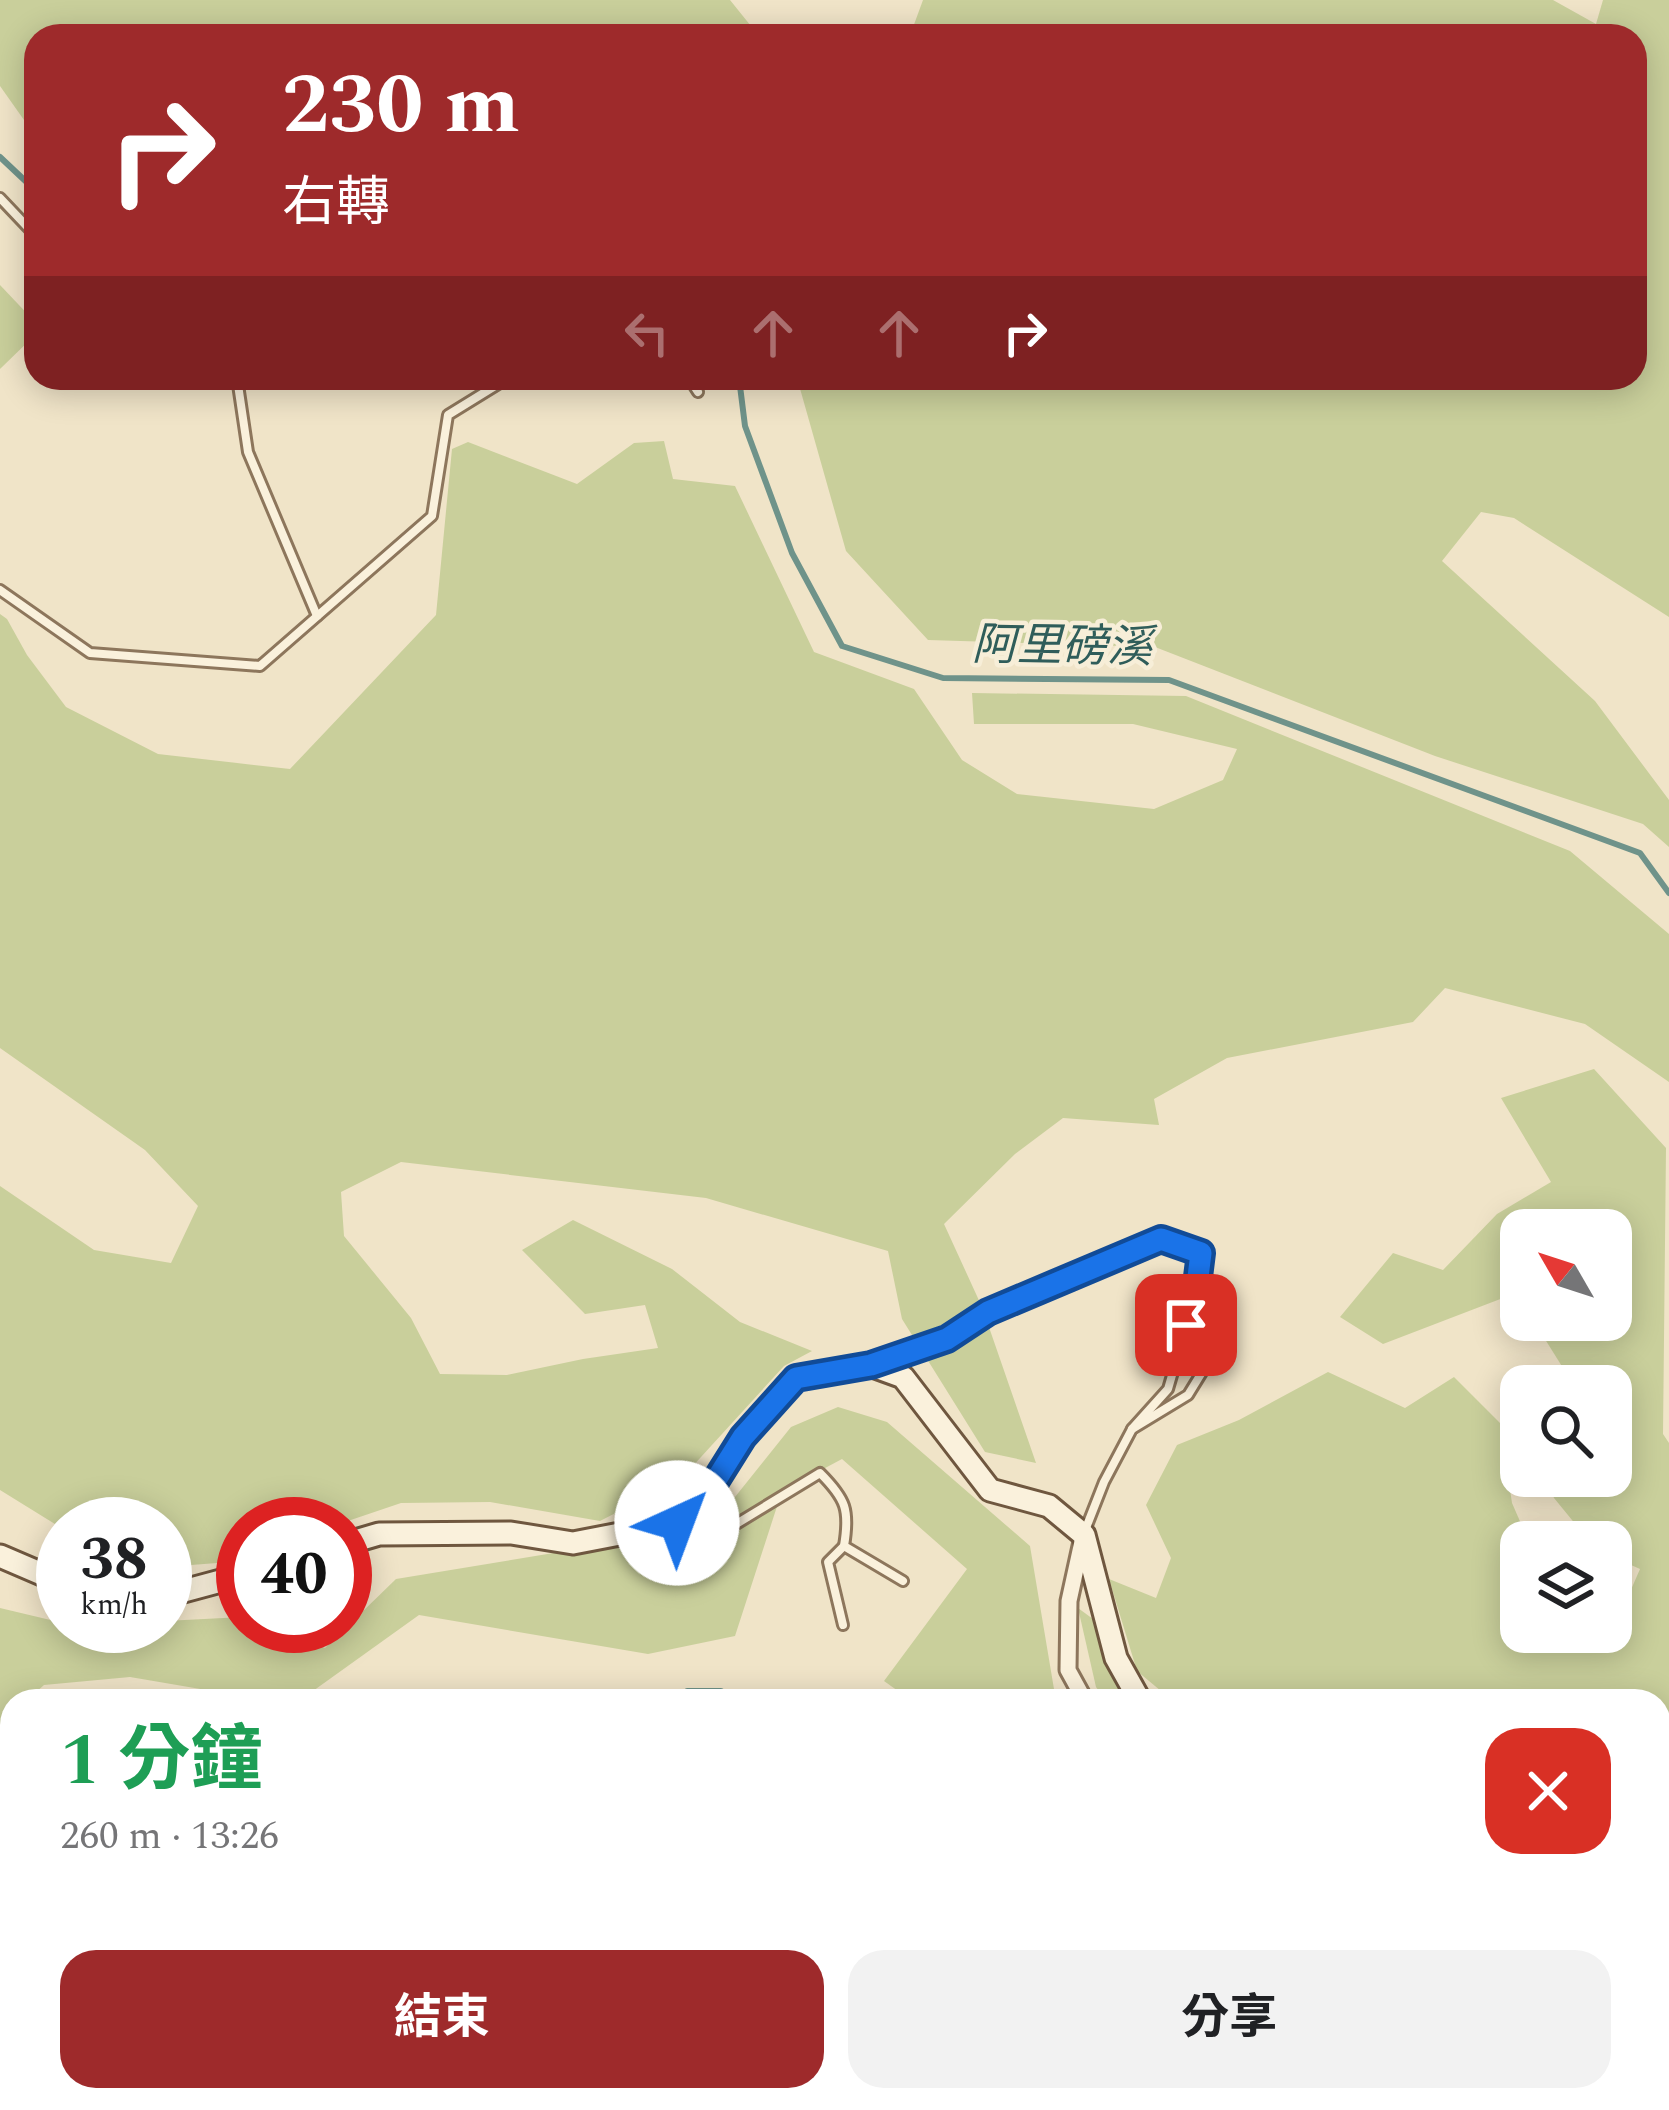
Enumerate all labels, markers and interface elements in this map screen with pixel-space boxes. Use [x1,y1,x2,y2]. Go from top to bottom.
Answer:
text: 230 m [282,42,520,170]
icon: right [84,72,240,228]
text: 右轉 [282,163,390,245]
icon: left [614,300,680,366]
icon: ahead [740,300,806,366]
icon: ahead [866,300,932,366]
icon: right [992,300,1058,366]
water label: 阿里磅溪 [971,611,1159,683]
north arrow [1500,1209,1632,1341]
map controls [1500,1209,1632,1653]
pin [1135,1274,1237,1376]
icon: arrive [1153,1292,1219,1358]
button: search [1500,1365,1632,1497]
position arrow [614,1460,740,1586]
speed limit sign: 40 [216,1497,372,1653]
text: 38 [80,1514,148,1606]
button: layers [1500,1521,1632,1653]
text: km/h [80,1582,148,1628]
text: 1 分鐘 [60,1707,262,1816]
button: close [1485,1728,1611,1854]
text: 260 m · 13:26 [60,1807,279,1866]
button: 結束 [60,1950,824,2088]
button: 分享 [848,1950,1611,2088]

